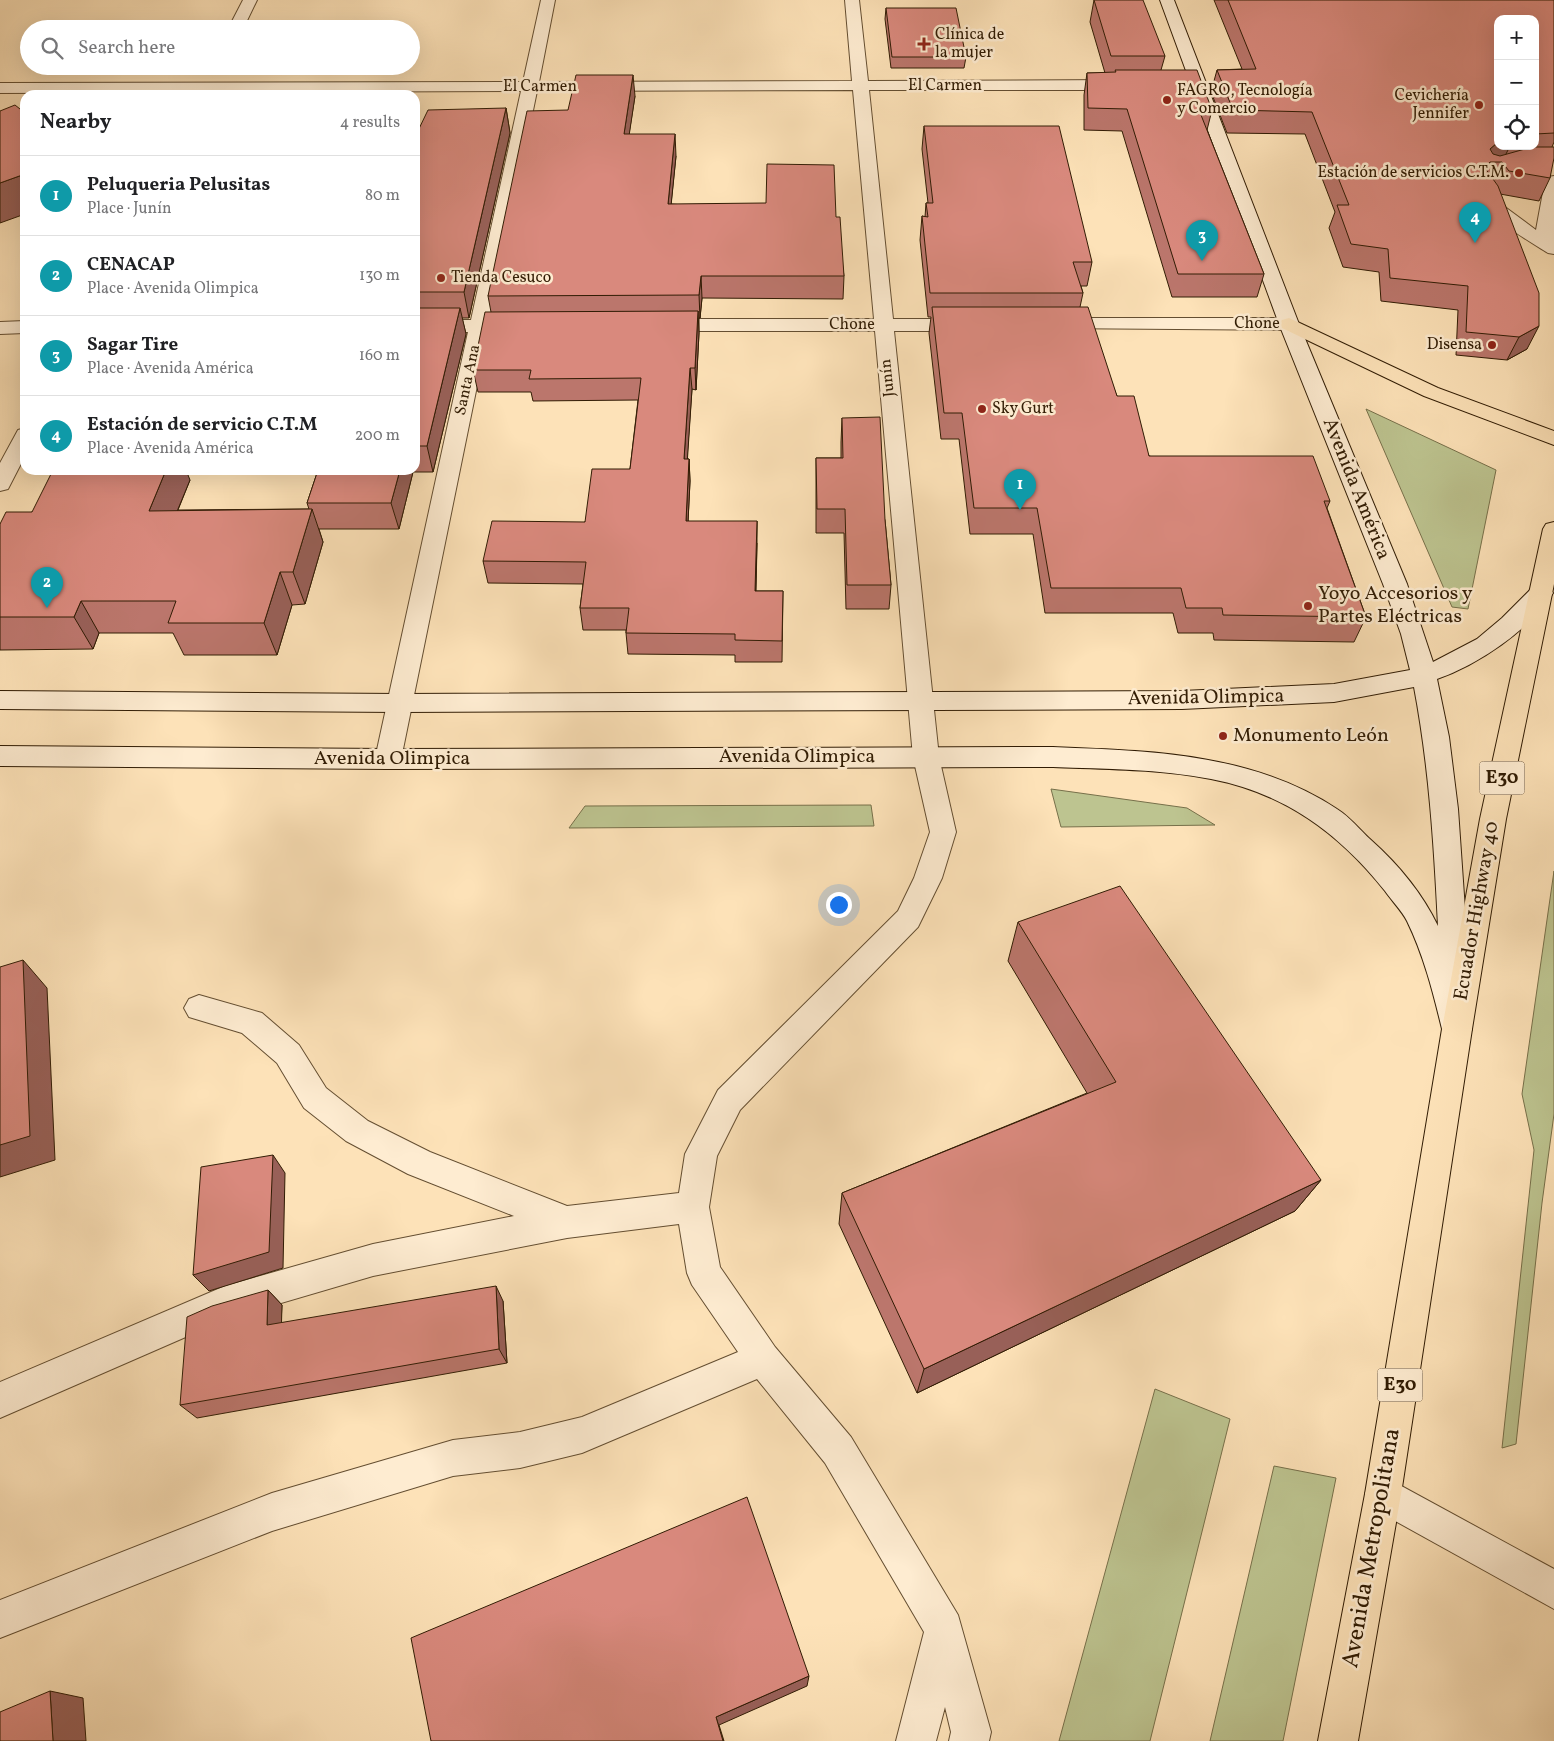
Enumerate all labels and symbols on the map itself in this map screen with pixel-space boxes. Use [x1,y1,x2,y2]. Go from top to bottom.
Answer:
place label: Clínica de la mujer [935,24,1004,64]
marker: Clínica de la mujer [917,37,931,51]
street label: El Carmen [908,75,982,97]
street label: El Carmen [503,76,577,98]
place label: FAGRO, Tecnología y Comercio [1177,80,1313,120]
place label: Cevichería Jennifer [1395,85,1469,125]
marker: FAGRO, Tecnología y Comercio [1161,94,1173,106]
marker: Cevichería Jennifer [1473,99,1485,111]
place label: Estación de servicios C.T.M. [1318,162,1509,184]
marker: Estación de servicios C.T.M. [1513,167,1525,179]
pin: 4 [1459,202,1491,243]
pin: 3 [1186,220,1218,261]
place label: Tienda Cesuco [451,267,551,289]
marker: Tienda Cesuco [435,272,447,284]
street label: Chone [1234,313,1280,335]
street label: Chone [829,314,875,336]
place label: Disensa [1427,334,1482,356]
marker: Disensa [1486,339,1498,351]
street label: Santa Ana [450,343,486,417]
street label: Junín [875,358,901,398]
place label: Sky Gurt [992,398,1054,420]
marker: Sky Gurt [976,403,988,415]
street label: Avenida América [1315,414,1397,564]
pin: 1 [1004,469,1036,510]
pin: 2 [31,567,63,608]
place label: Yoyo Accesorios y Partes Eléctricas [1318,580,1473,631]
marker: Yoyo Accesorios y Partes Eléctricas [1302,600,1314,612]
street label: Avenida Olimpica [1127,683,1285,713]
place label: Monumento León [1233,722,1389,750]
marker: Monumento León [1217,730,1229,742]
street label: Avenida Olimpica [719,743,875,771]
street label: Avenida Olimpica [314,745,470,773]
road number: E30 [1480,761,1524,794]
street label: Ecuador Highway 40 [1447,819,1507,1003]
your location [826,892,852,918]
road number: E30 [1378,1368,1422,1402]
street label: Avenida Metropolitana [1334,1425,1410,1671]

